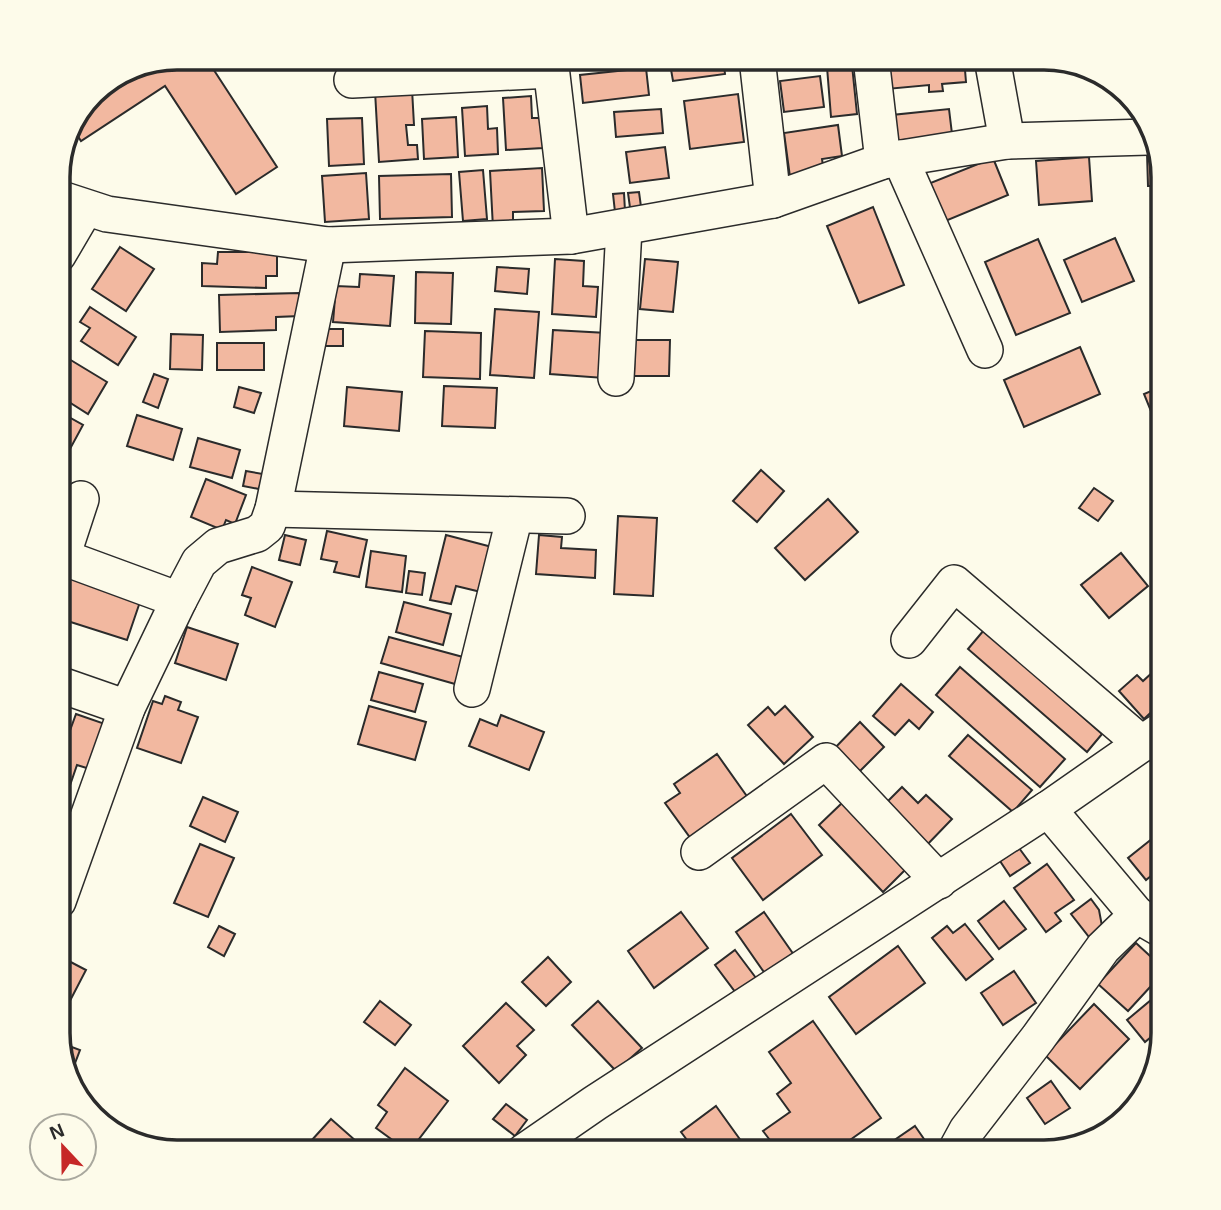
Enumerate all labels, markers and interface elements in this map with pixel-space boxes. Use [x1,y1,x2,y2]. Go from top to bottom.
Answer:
north arrow [28,1112,98,1182]
text: N [47,1119,67,1144]

